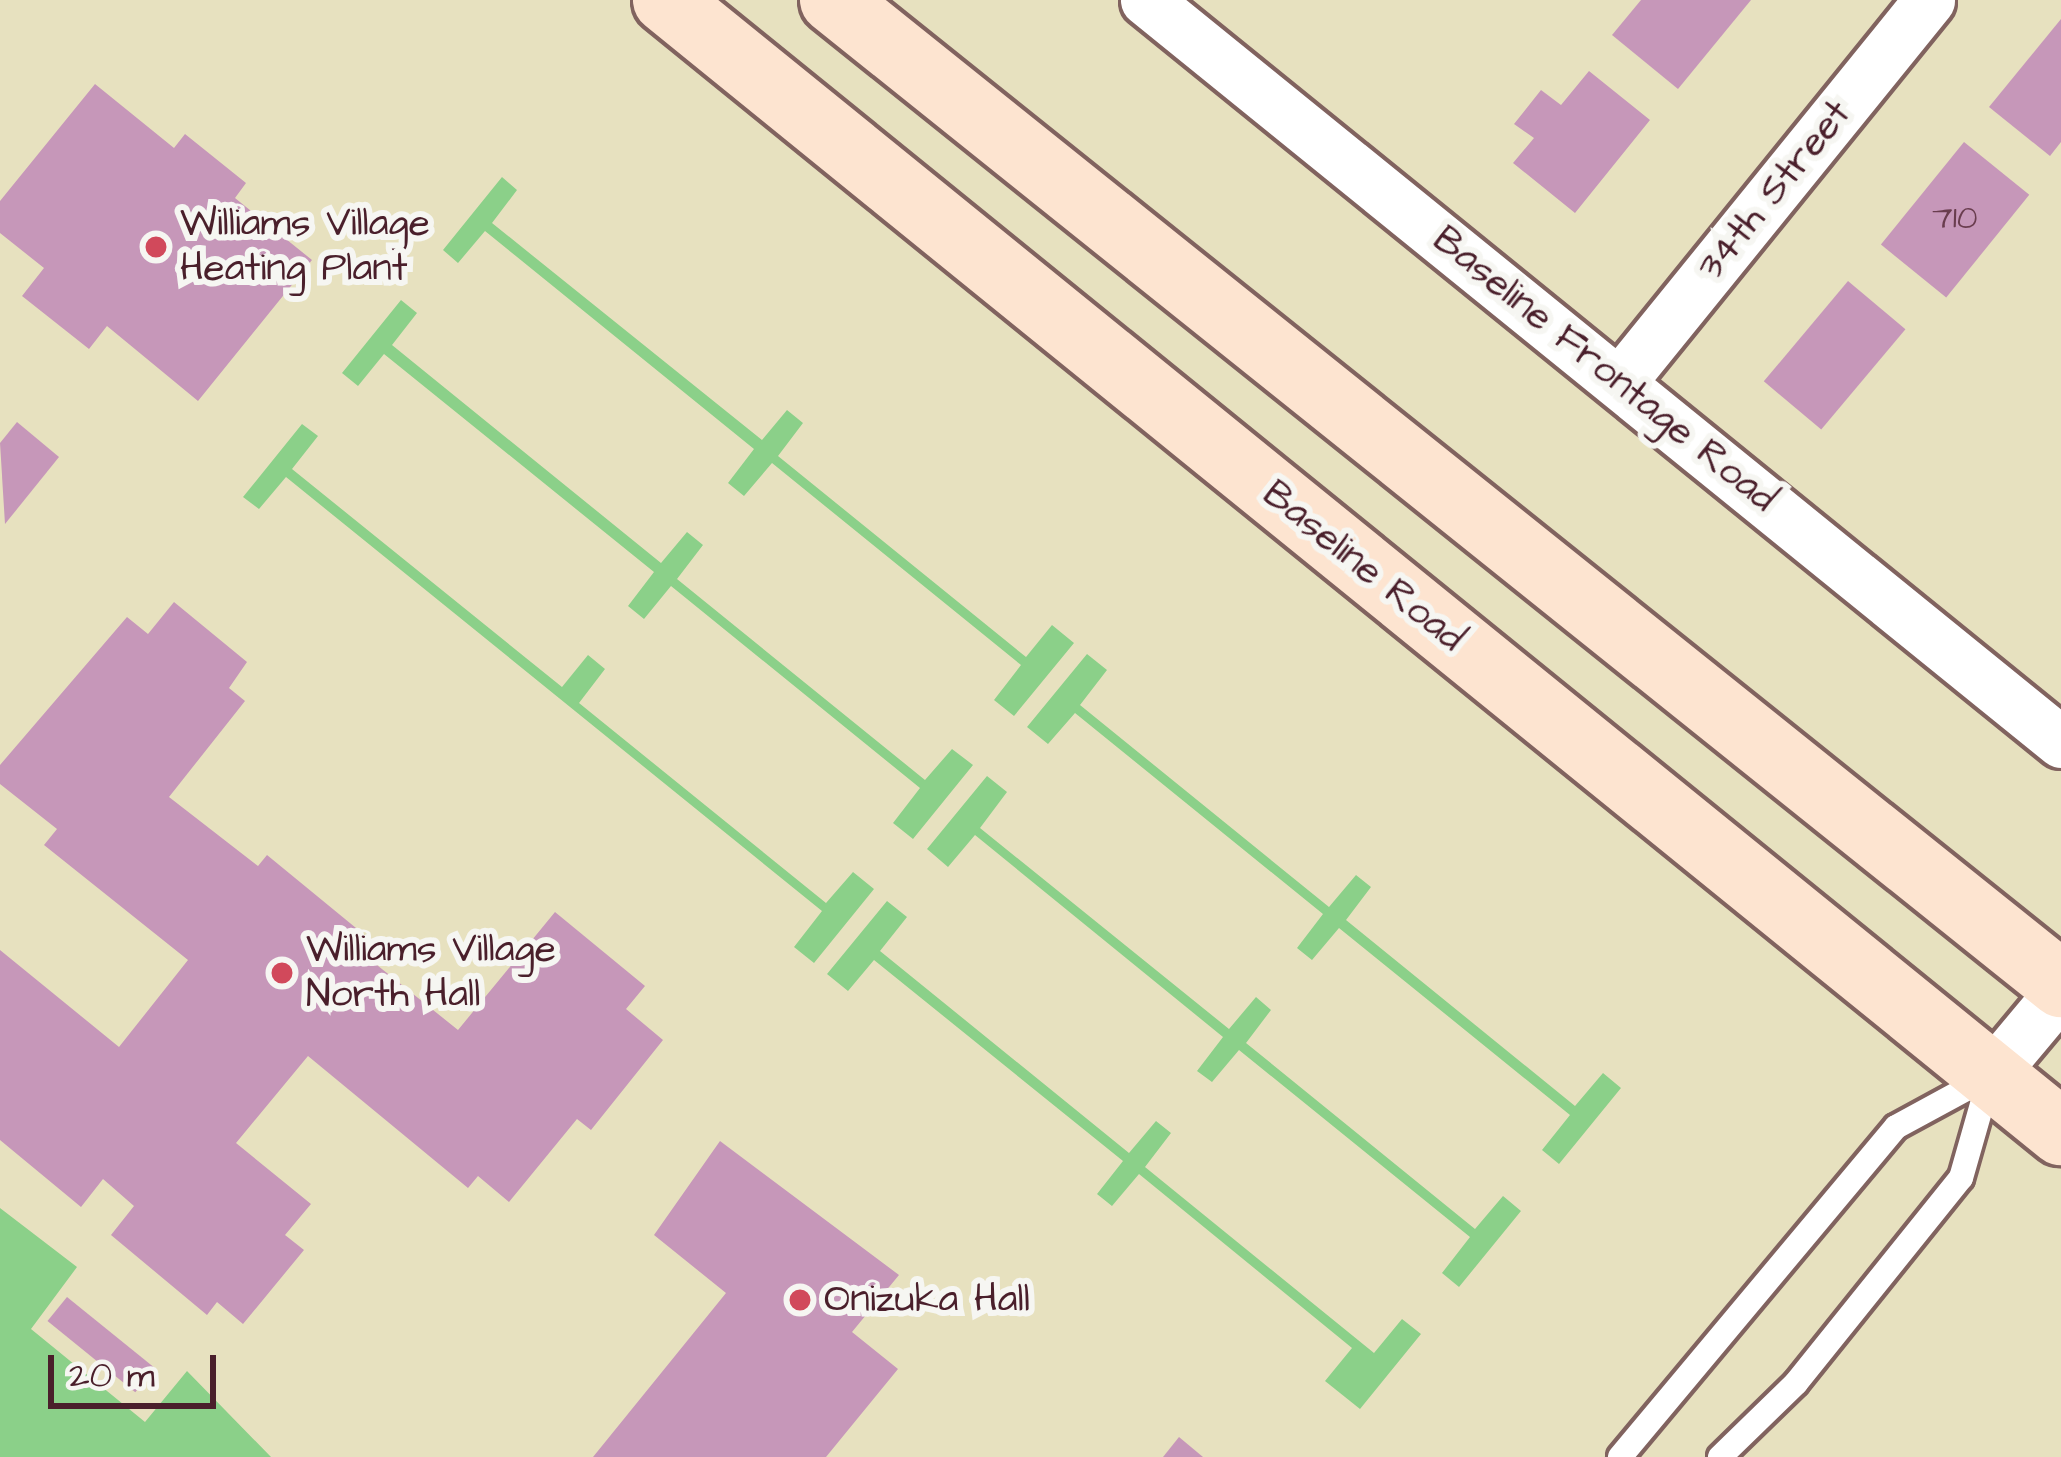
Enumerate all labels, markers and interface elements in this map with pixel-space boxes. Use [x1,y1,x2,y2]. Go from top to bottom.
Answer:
street label: 34th Street [1688,92,1862,290]
house number: 710 [1932,199,1978,239]
place label: Williams Village Heating Plant [180,202,430,293]
street label: Baseline Frontage Road [1423,217,1785,523]
marker: Williams Village Heating Plant [143,234,169,260]
street label: Baseline Road [1253,471,1473,663]
place label: Williams Village North Hall [306,928,556,1019]
marker: Williams Village North Hall [269,960,295,986]
place label: Onizuka Hall [824,1277,1030,1323]
marker: Onizuka Hall [787,1287,813,1313]
scale bar [54,1331,222,1405]
text: 20 m [69,1350,155,1401]

